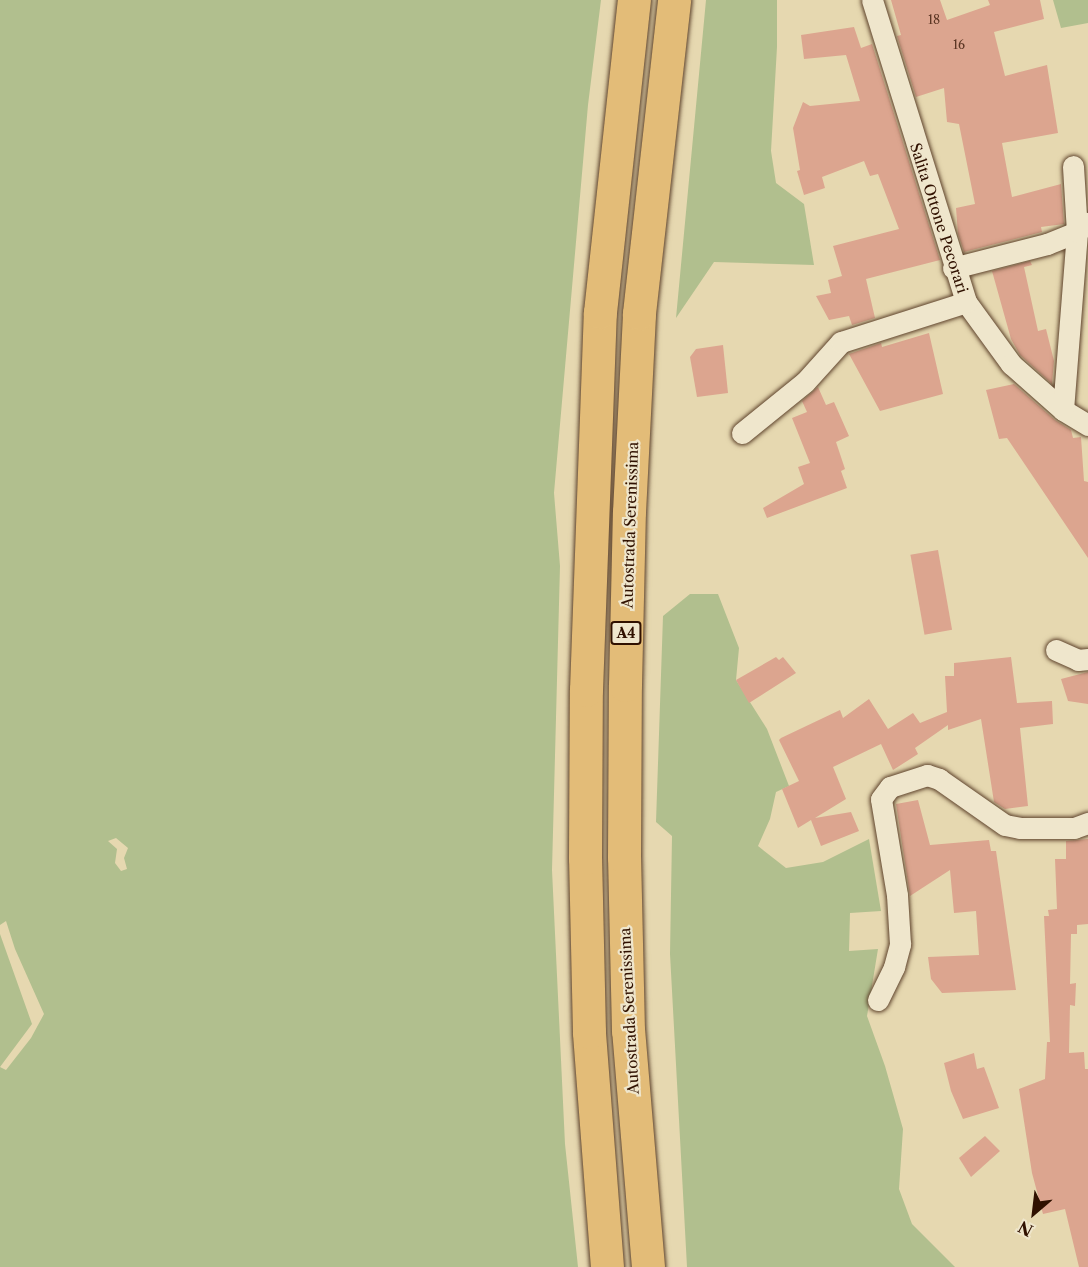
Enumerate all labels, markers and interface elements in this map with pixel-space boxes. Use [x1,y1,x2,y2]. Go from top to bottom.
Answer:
house number: 18 [928,13,940,27]
house number: 16 [953,38,965,52]
street label: Salita Ottone Pecorari [906,140,972,296]
street label: Autostrada Serenissima [618,441,642,609]
road number: A4 [610,622,642,644]
street label: Autostrada Serenissima [616,927,642,1095]
north arrow [1004,1183,1064,1243]
text: N [1015,1217,1036,1241]

